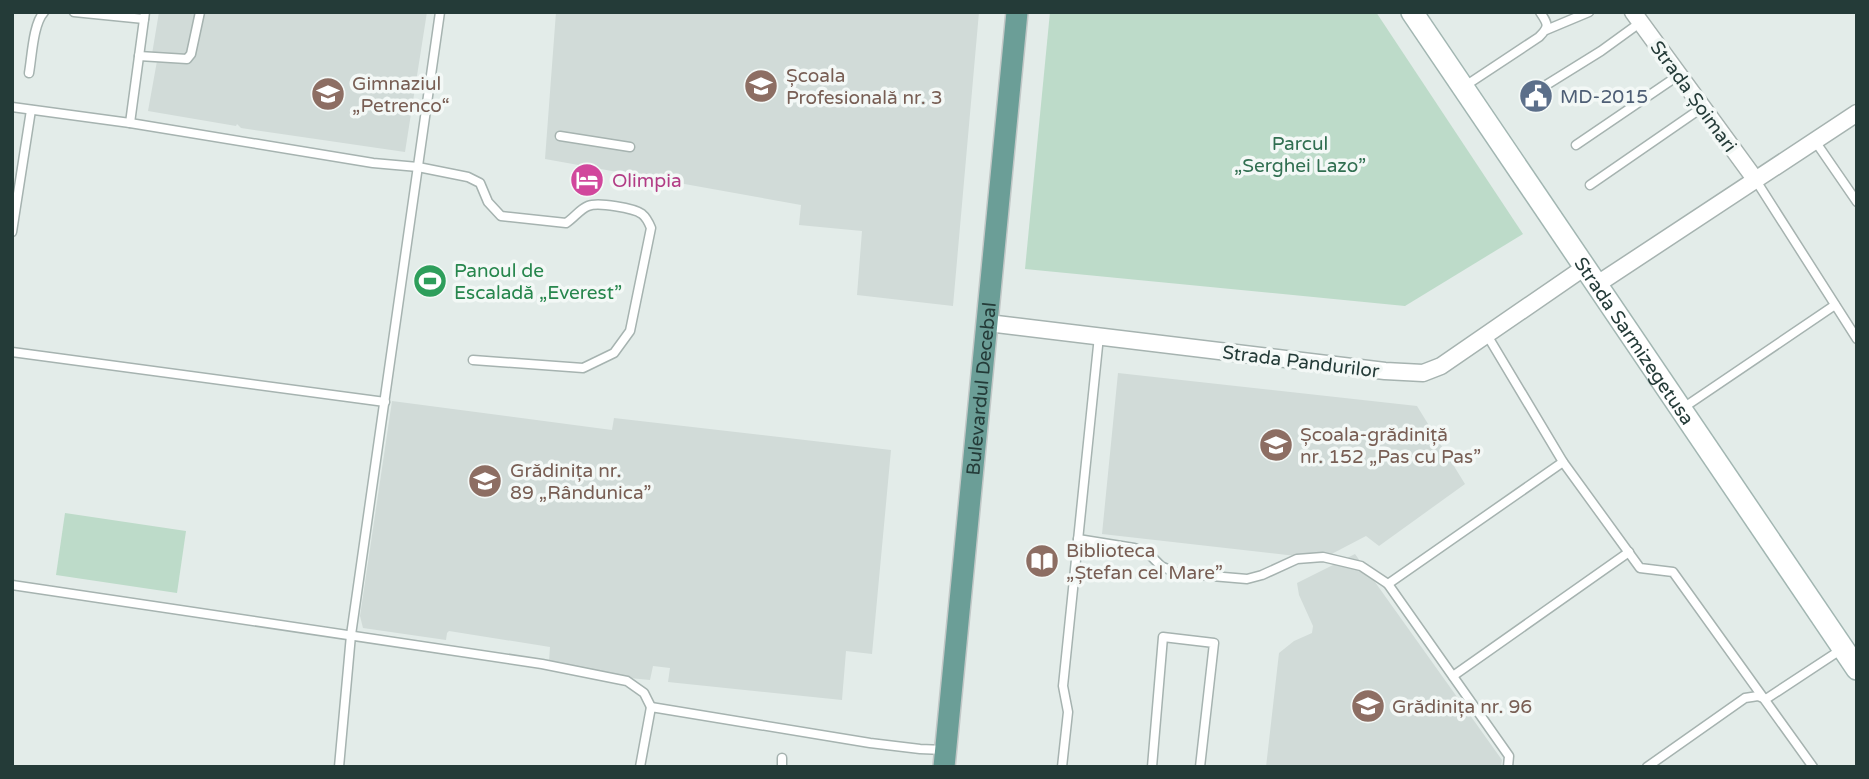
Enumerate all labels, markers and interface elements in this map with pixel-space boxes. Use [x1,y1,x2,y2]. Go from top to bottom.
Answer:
street label: Strada Șoimari [1645,37,1741,157]
place label: Școala Profesională nr. 3 [786,65,943,109]
school or university icon: Școala Profesională nr. 3 [742,67,780,105]
place label: Gimnaziul „Petrenco“ [352,73,450,117]
school or university icon: Gimnaziul „Petrenco“ [309,75,347,113]
public building icon: MD-2015 [1517,77,1555,115]
place label: MD-2015 [1560,86,1648,108]
park label: Parcul „Serghei Lazo” [1234,133,1366,177]
hotel icon: Olimpia [568,161,606,199]
place label: Olimpia [612,170,682,192]
street label: Strada Sarmizegetusa [1569,253,1698,429]
place label: Panoul de Escaladă „Everest” [454,260,622,304]
sports icon: Panoul de Escaladă „Everest” [411,262,449,300]
street label: Bulevardul Decebal [962,301,1001,476]
street label: Strada Pandurilor [1221,341,1381,383]
place label: Școala-grădiniță nr. 152 „Pas cu Pas” [1300,424,1481,468]
school or university icon: Școala-grădiniță nr. 152 „Pas cu Pas” [1257,426,1295,464]
place label: Grădinița nr. 89 „Rândunica” [510,460,651,504]
school or university icon: Grădinița nr. 89 „Rândunica” [466,462,504,500]
place label: Biblioteca „Ștefan cel Mare” [1066,540,1223,584]
library icon: Biblioteca „Ștefan cel Mare” [1023,542,1061,580]
school or university icon: Grădinița nr. 96 [1349,687,1387,725]
place label: Grădinița nr. 96 [1392,696,1532,718]

